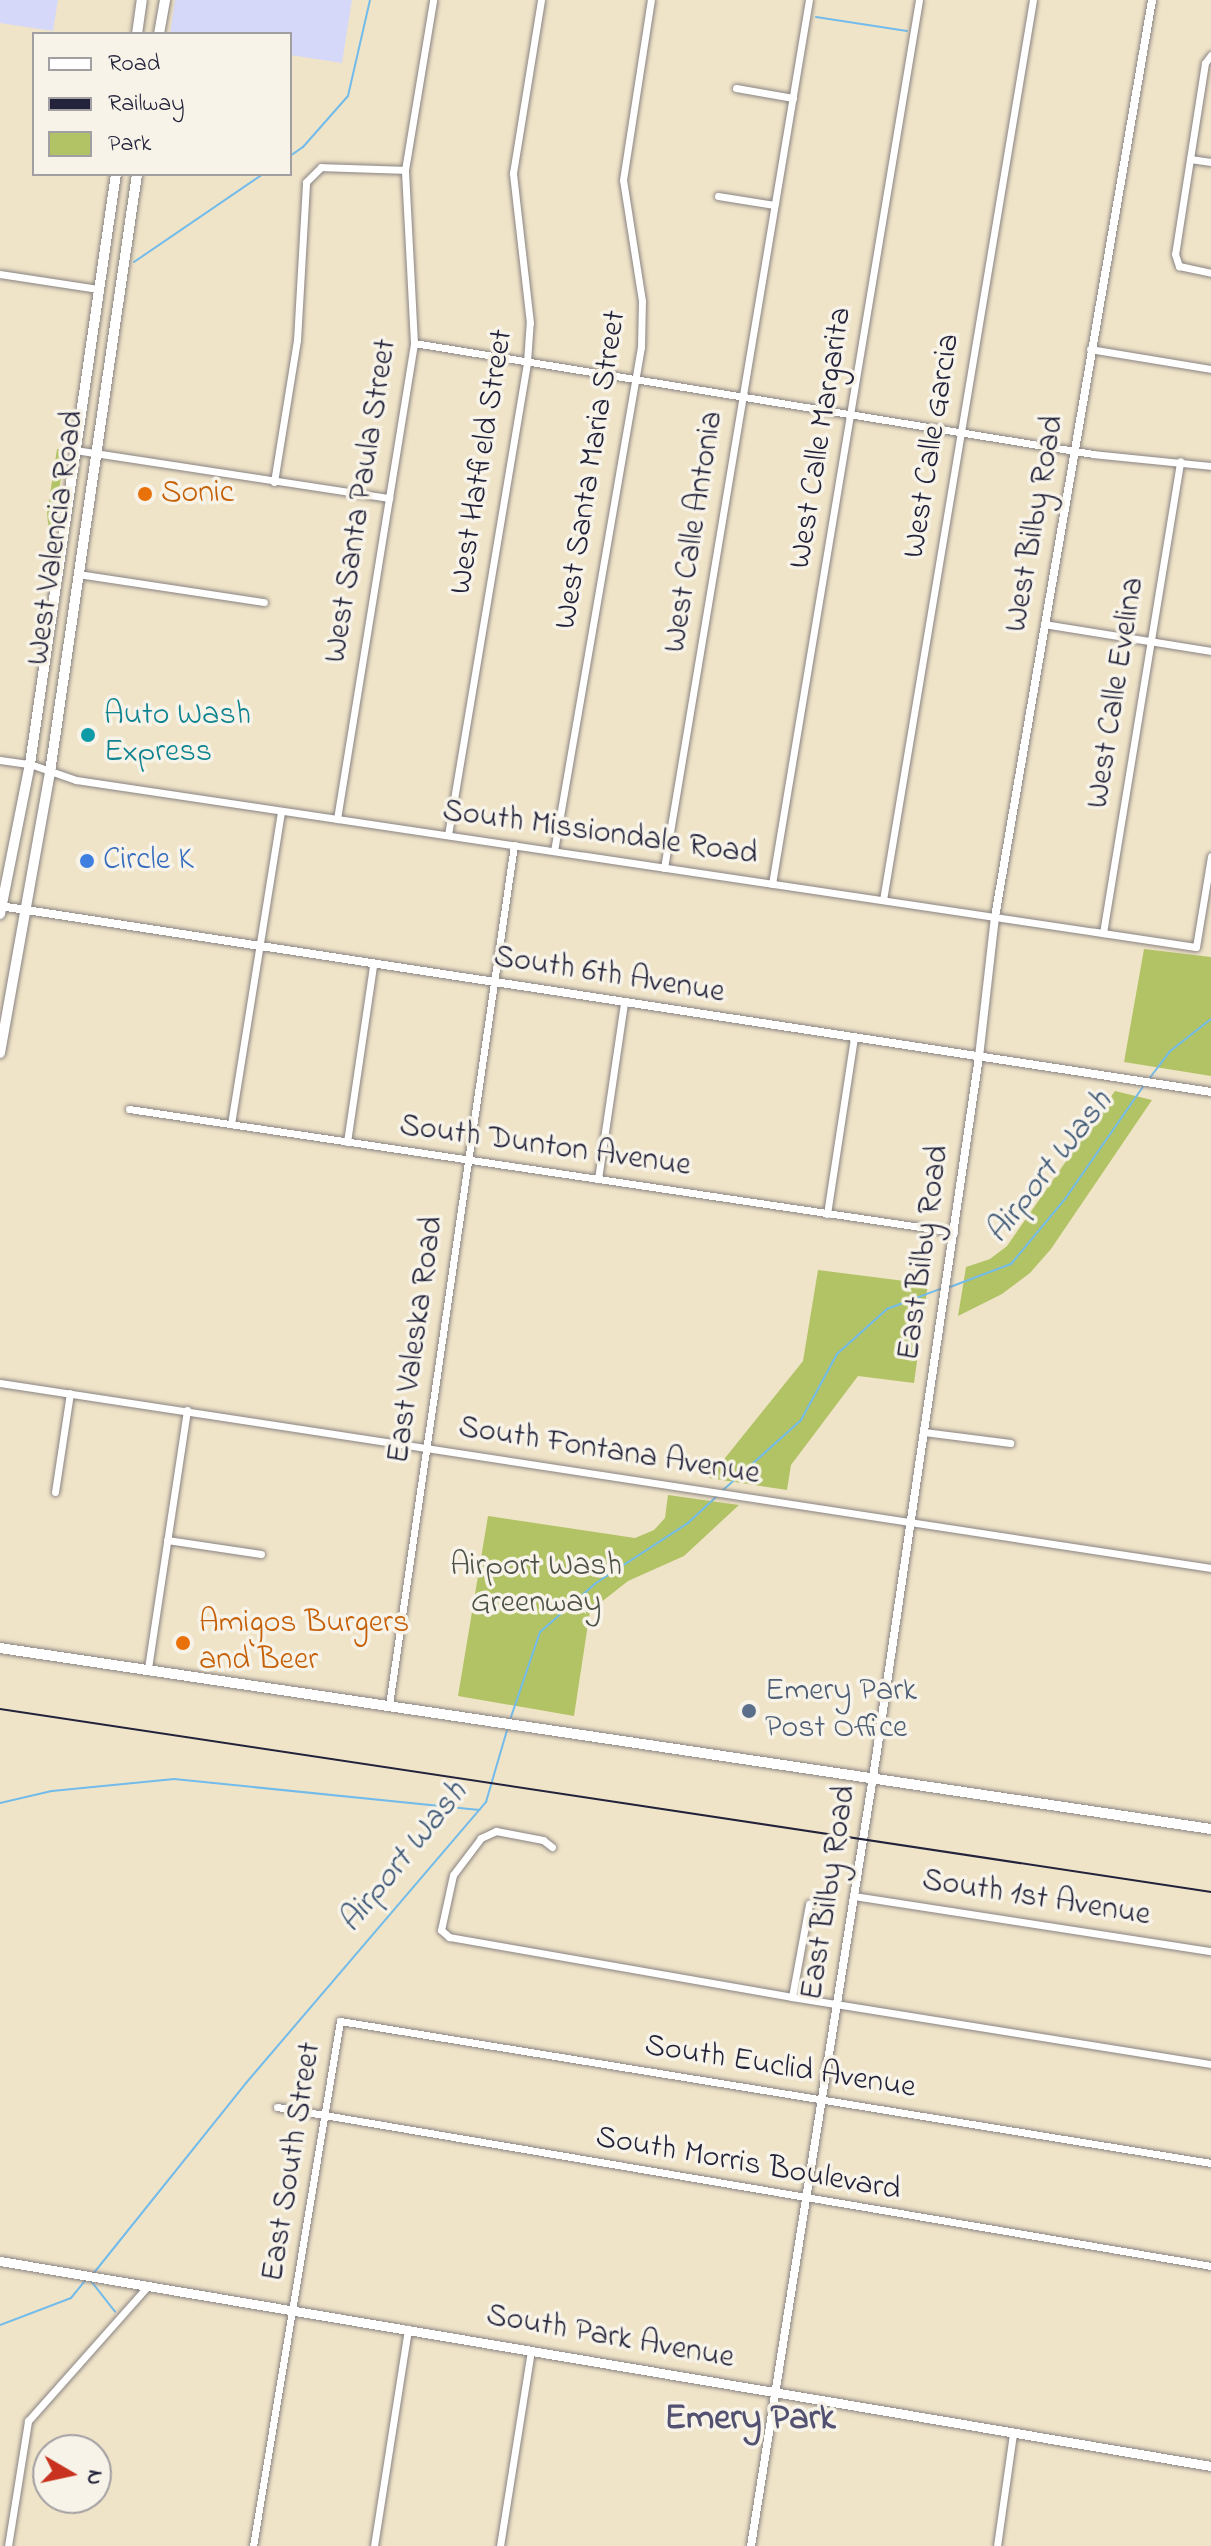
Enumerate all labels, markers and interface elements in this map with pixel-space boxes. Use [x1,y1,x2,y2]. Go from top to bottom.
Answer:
legend [32,32,292,176]
text: Road [108,47,160,82]
text: Railway [108,87,185,122]
text: Park [108,127,151,162]
street label: West Calle Margarita [782,305,862,571]
street label: West Santa Maria Street [548,308,636,632]
street label: West Hatfield Street [443,327,523,597]
street label: West Calle Garcia [896,331,970,561]
street label: West Santa Paula Street [317,336,407,666]
street label: West Valencia Road [20,408,94,668]
street label: West Calle Antonia [657,409,733,655]
street label: West Bilby Road [998,413,1074,635]
place label: Sonic [161,475,234,513]
marker: Sonic [136,485,154,503]
street label: West Calle Evelina [1080,575,1154,811]
place label: Auto Wash Express [104,698,251,773]
marker: Auto Wash Express [79,726,97,744]
street label: South Missiondale Road [440,793,760,875]
place label: Circle K [103,842,194,880]
marker: Circle K [78,852,96,870]
street label: South 6th Avenue [491,939,727,1013]
water label: Airport Wash [978,1084,1122,1252]
street label: South Dunton Avenue [397,1108,693,1186]
street label: East Bilby Road [891,1143,959,1363]
street label: East Valeska Road [381,1214,453,1466]
street label: South Fontana Avenue [456,1409,762,1495]
park label: Airport Wash Greenway [450,1549,622,1624]
place label: Amigos Burgers and Beer [199,1606,409,1681]
marker: Amigos Burgers and Beer [174,1634,192,1652]
place label: Emery Park Post Office [765,1674,917,1749]
marker: Emery Park Post Office [740,1702,758,1720]
water label: Airport Wash [331,1774,477,1942]
street label: East Bilby Road [794,1783,866,2003]
street label: South 1st Avenue [919,1862,1153,1936]
street label: South Euclid Avenue [642,2028,918,2108]
street label: East South Street [255,2040,331,2284]
street label: South Morris Boulevard [593,2119,903,2211]
street label: South Park Avenue [483,2297,737,2379]
district label: Emery Park [664,2398,836,2442]
north arrow [32,2434,112,2514]
text: N [77,2468,111,2487]

